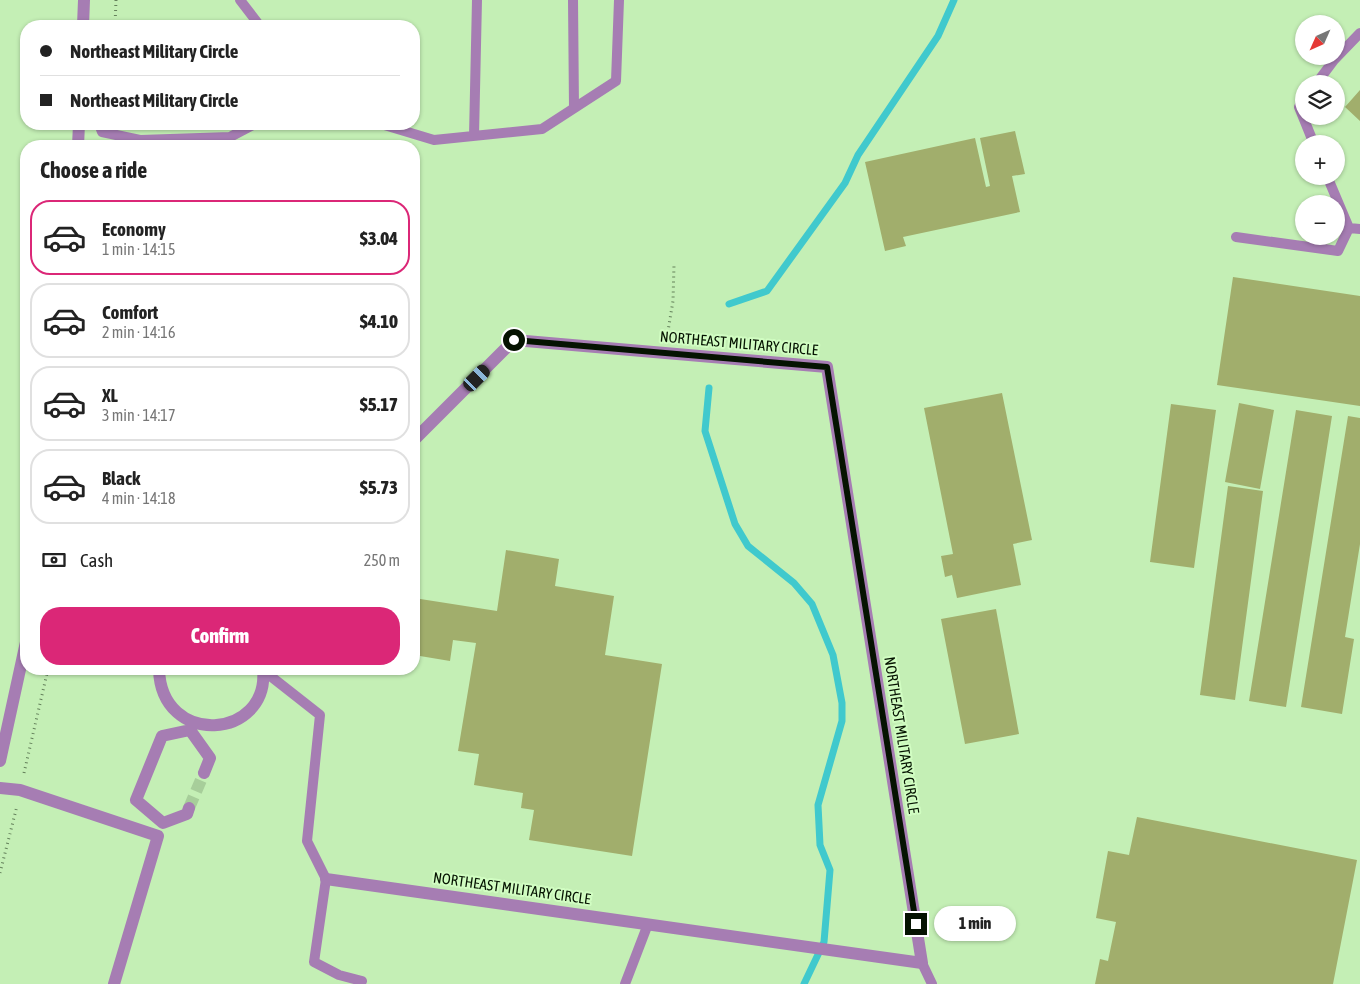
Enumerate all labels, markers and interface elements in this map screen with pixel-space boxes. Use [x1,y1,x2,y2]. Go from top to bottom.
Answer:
north arrow [1295,15,1345,65]
map controls [1295,15,1345,245]
text: Northeast Military Circle [70,40,238,62]
button: layers [1295,75,1345,125]
text: Northeast Military Circle [70,89,238,111]
button: + [1295,135,1345,185]
text: Choose a ride [40,157,147,183]
button: − [1295,195,1345,245]
icon: car [42,215,87,260]
text: Economy [102,218,166,240]
text: $3.04 [360,227,398,249]
text: 1 min · 14:15 [102,240,175,258]
icon: car [42,298,87,343]
text: Comfort [102,301,158,323]
text: $4.10 [360,310,398,332]
text: 2 min · 14:16 [102,323,175,341]
street label: NORTHEAST MILITARY CIRCLE [659,328,819,358]
route start [503,329,525,351]
car [461,362,492,394]
icon: car [42,381,87,426]
text: XL [102,384,118,406]
text: $5.17 [360,393,398,415]
text: 3 min · 14:17 [102,406,175,424]
icon: car [42,464,87,509]
text: Black [102,467,140,489]
text: $5.73 [360,476,398,498]
text: 4 min · 14:18 [102,489,175,507]
icon: cash [40,546,68,574]
text: Cash [80,549,113,571]
text: 250 m [364,551,400,569]
button: Confirm [40,607,400,665]
street label: NORTHEAST MILITARY CIRCLE [881,655,923,815]
street label: NORTHEAST MILITARY CIRCLE [432,869,592,908]
callout: 1 min [934,906,1016,942]
route end [905,913,927,935]
text: 1 min [959,914,991,932]

